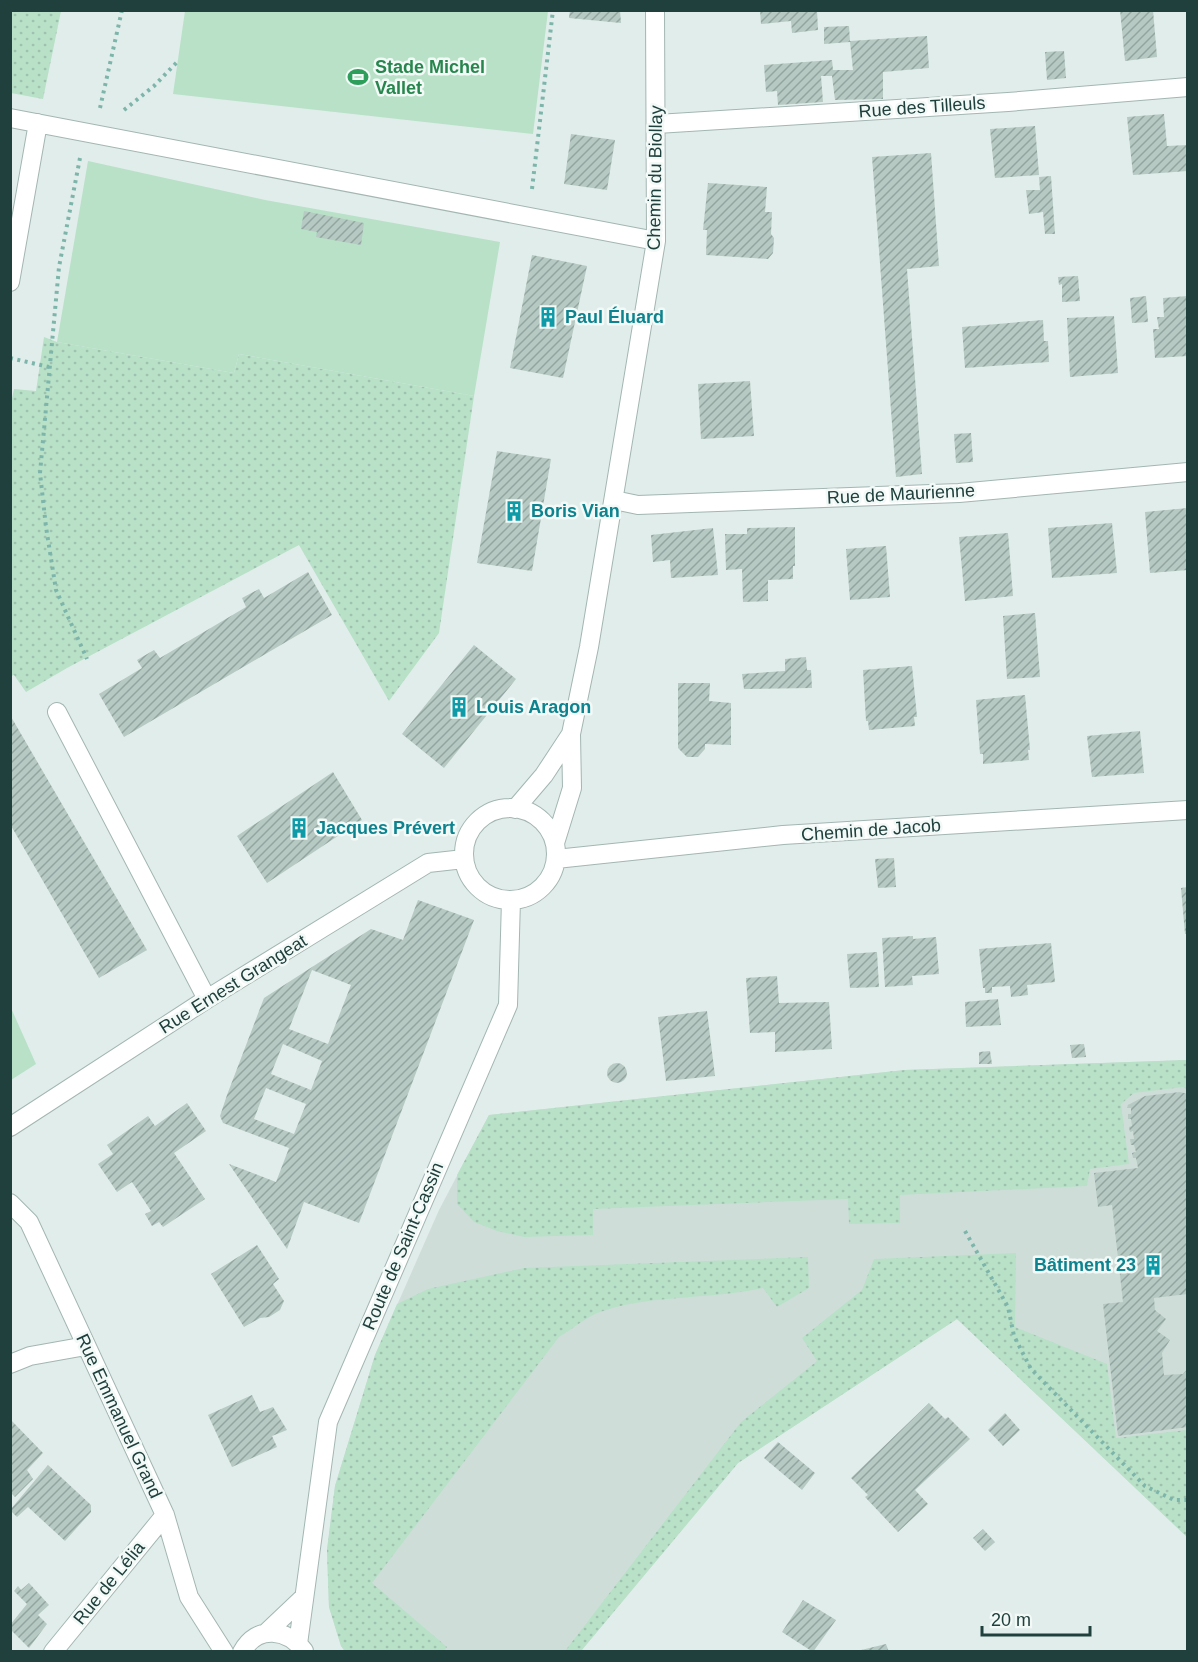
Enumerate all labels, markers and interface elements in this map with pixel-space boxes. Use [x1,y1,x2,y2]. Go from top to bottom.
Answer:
place label: Stade Michel Vallet [375,57,485,98]
sports icon: Stade Michel Vallet [346,65,370,89]
street label: Rue des Tilleuls [858,93,986,121]
street label: Chemin du Biollay [644,105,666,251]
building icon: Paul Éluard [536,305,560,329]
place label: Paul Éluard [565,306,664,327]
street label: Rue de Maurienne [827,480,975,508]
building icon: Boris Vian [502,499,526,523]
place label: Boris Vian [531,501,620,521]
building icon: Louis Aragon [447,695,471,719]
place label: Louis Aragon [476,697,591,717]
street label: Chemin de Jacob [800,815,942,845]
building icon: Jacques Prévert [287,816,311,840]
place label: Jacques Prévert [316,818,455,838]
street label: Rue Ernest Grangeat [156,930,310,1038]
street label: Route de Saint-Cassin [359,1159,447,1333]
building icon: Bâtiment 23 [1141,1253,1165,1277]
place label: Bâtiment 23 [1034,1255,1136,1275]
street label: Rue Emmanuel Grand [72,1331,166,1501]
street label: Rue de Lélia [69,1537,149,1629]
scale bar [982,1599,1090,1637]
text: 20 m [991,1610,1031,1630]

